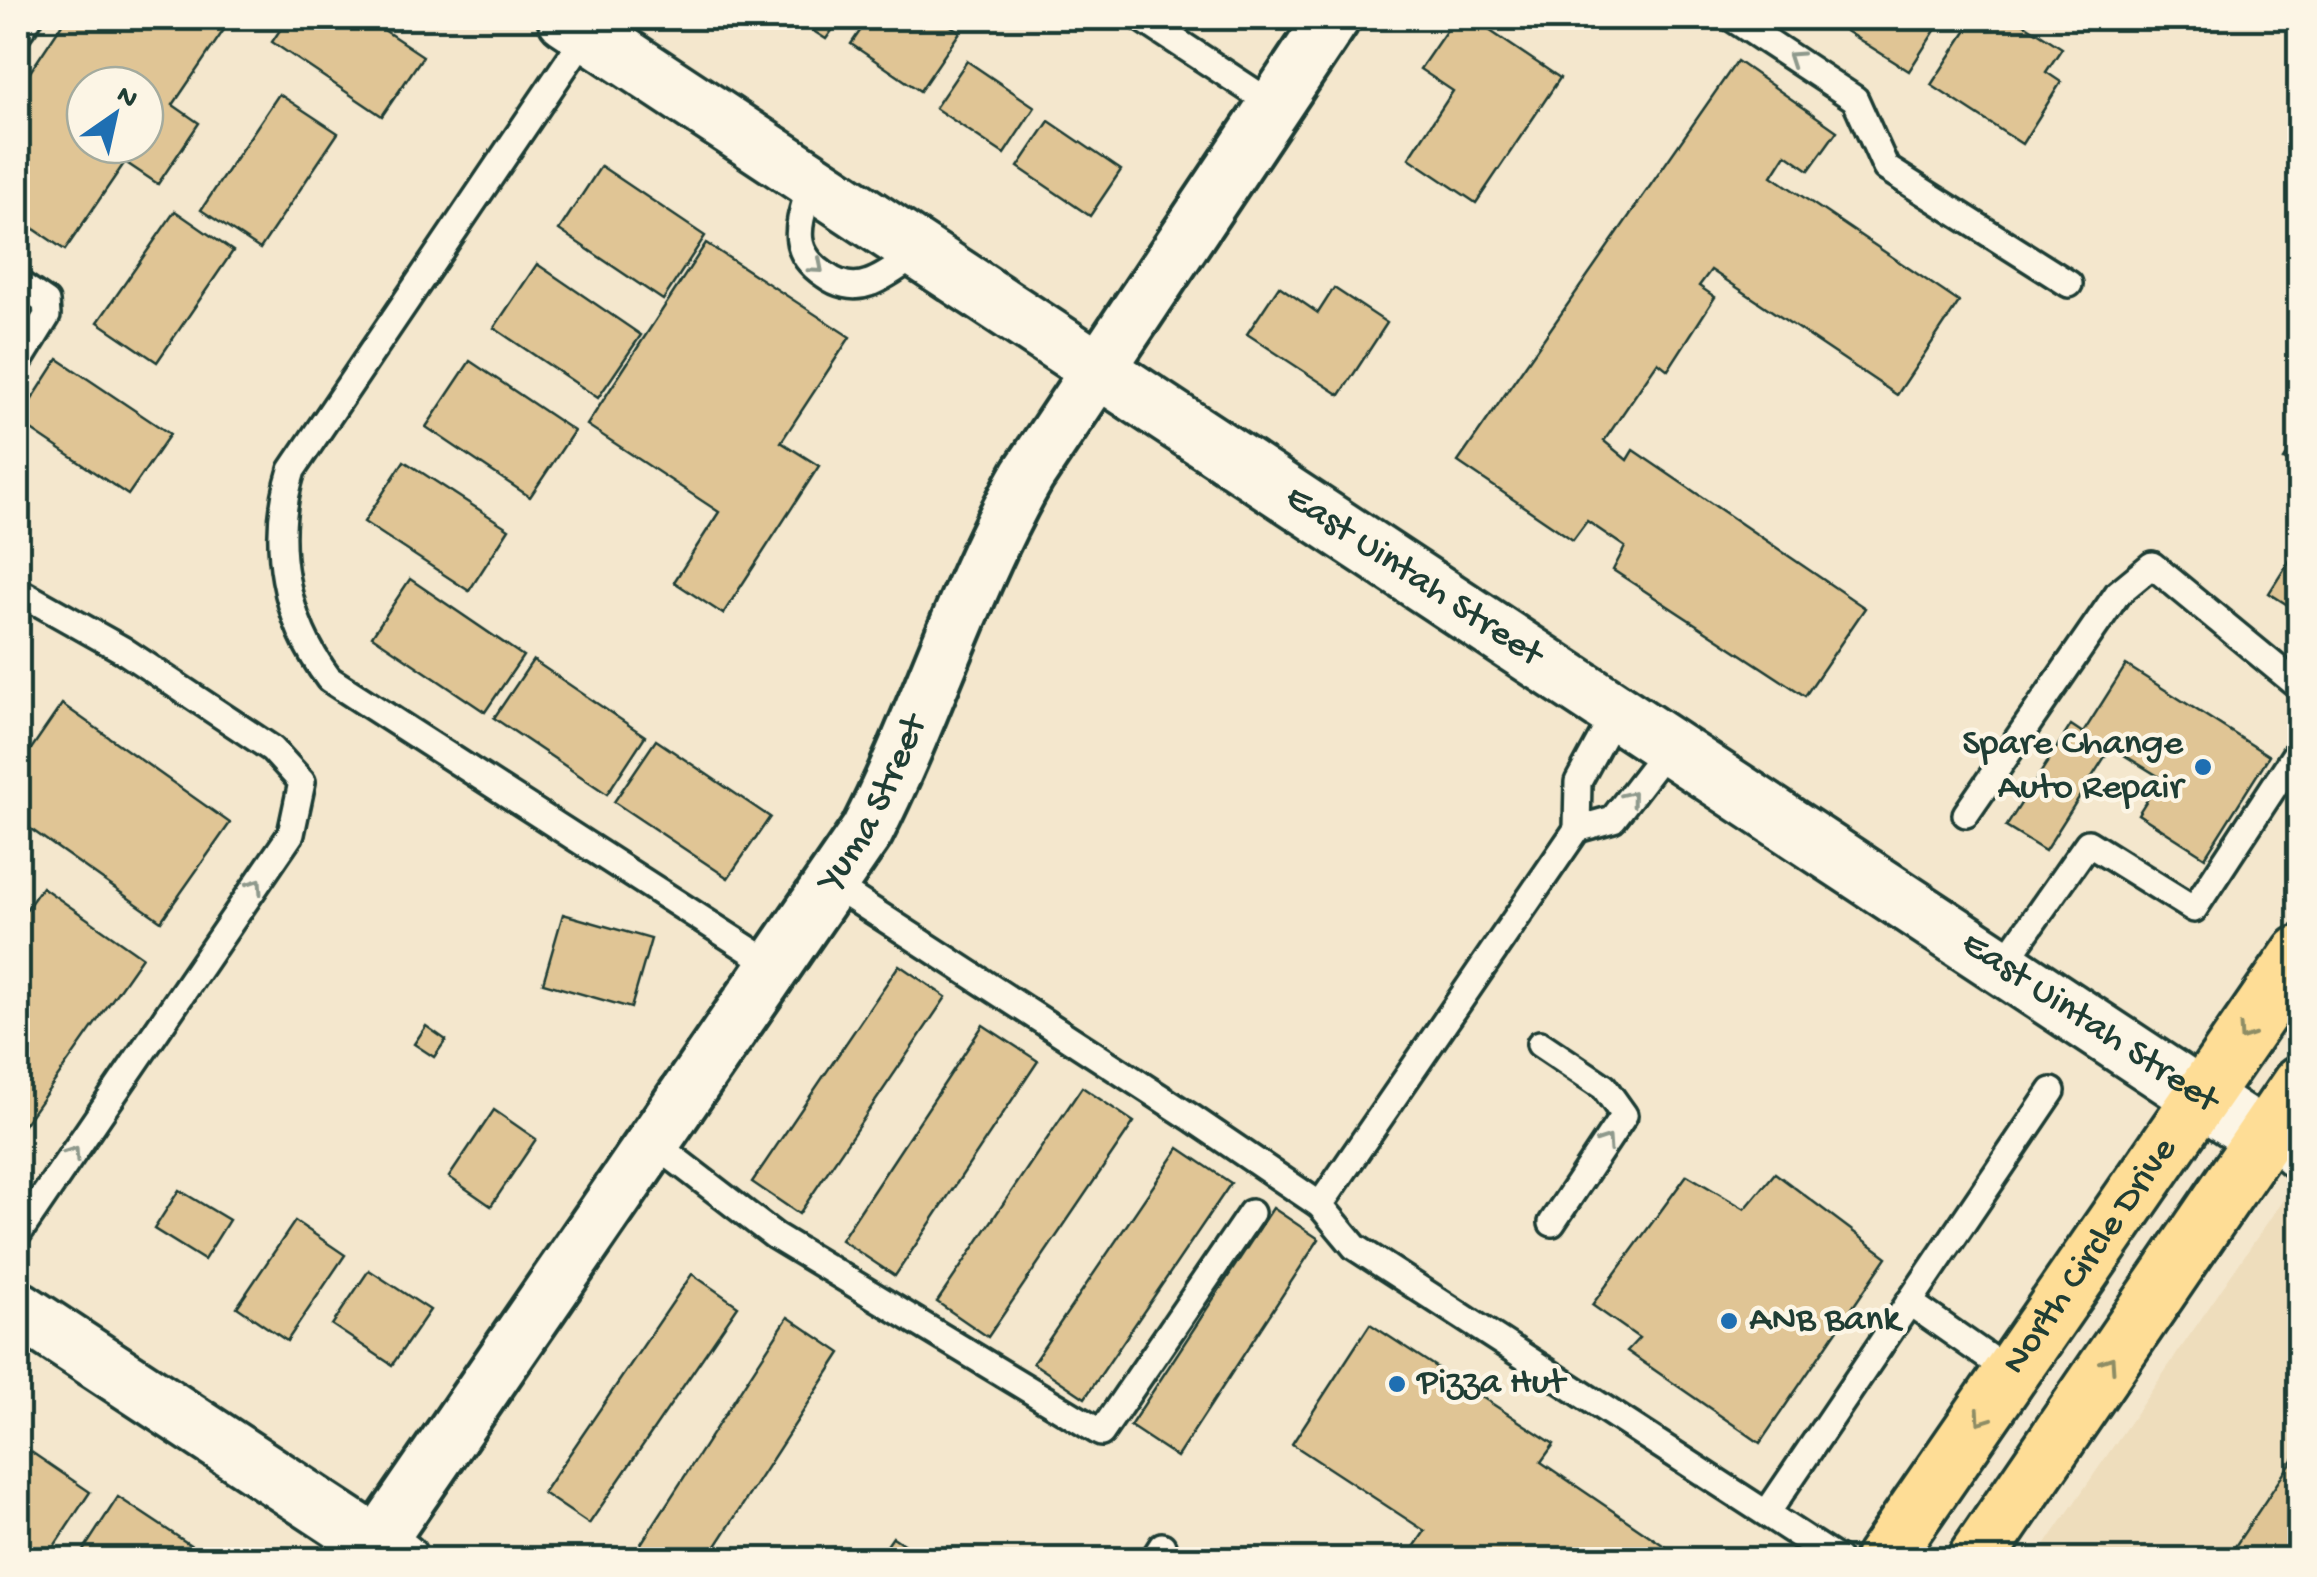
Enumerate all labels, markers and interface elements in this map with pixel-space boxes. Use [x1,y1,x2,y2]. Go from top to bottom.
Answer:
one-way arrow [1786,52,1804,71]
north arrow [65,65,165,165]
text: N [110,79,143,117]
one-way arrow [806,255,824,273]
street label: East Uintah Street [1276,477,1553,680]
street label: Yuma Street [808,706,940,903]
place label: Spare Change Auto Repair [1962,723,2187,811]
marker: Spare Change Auto Repair [2192,756,2214,778]
one-way arrow [1618,790,1636,808]
one-way arrow [244,877,262,896]
street label: East Uintah Street [1952,923,2229,1126]
one-way arrow [2239,1023,2257,1042]
street label: North Circle Drive [1994,1130,2188,1384]
one-way arrow [1593,1135,1612,1153]
one-way arrow [60,1146,79,1164]
place label: ANB Bank [1749,1299,1903,1343]
marker: ANB Bank [1718,1310,1740,1332]
one-way arrow [2097,1356,2115,1375]
place label: Pizza Hut [1416,1362,1568,1406]
marker: Pizza Hut [1386,1373,1408,1395]
one-way arrow [1976,1406,1994,1425]

